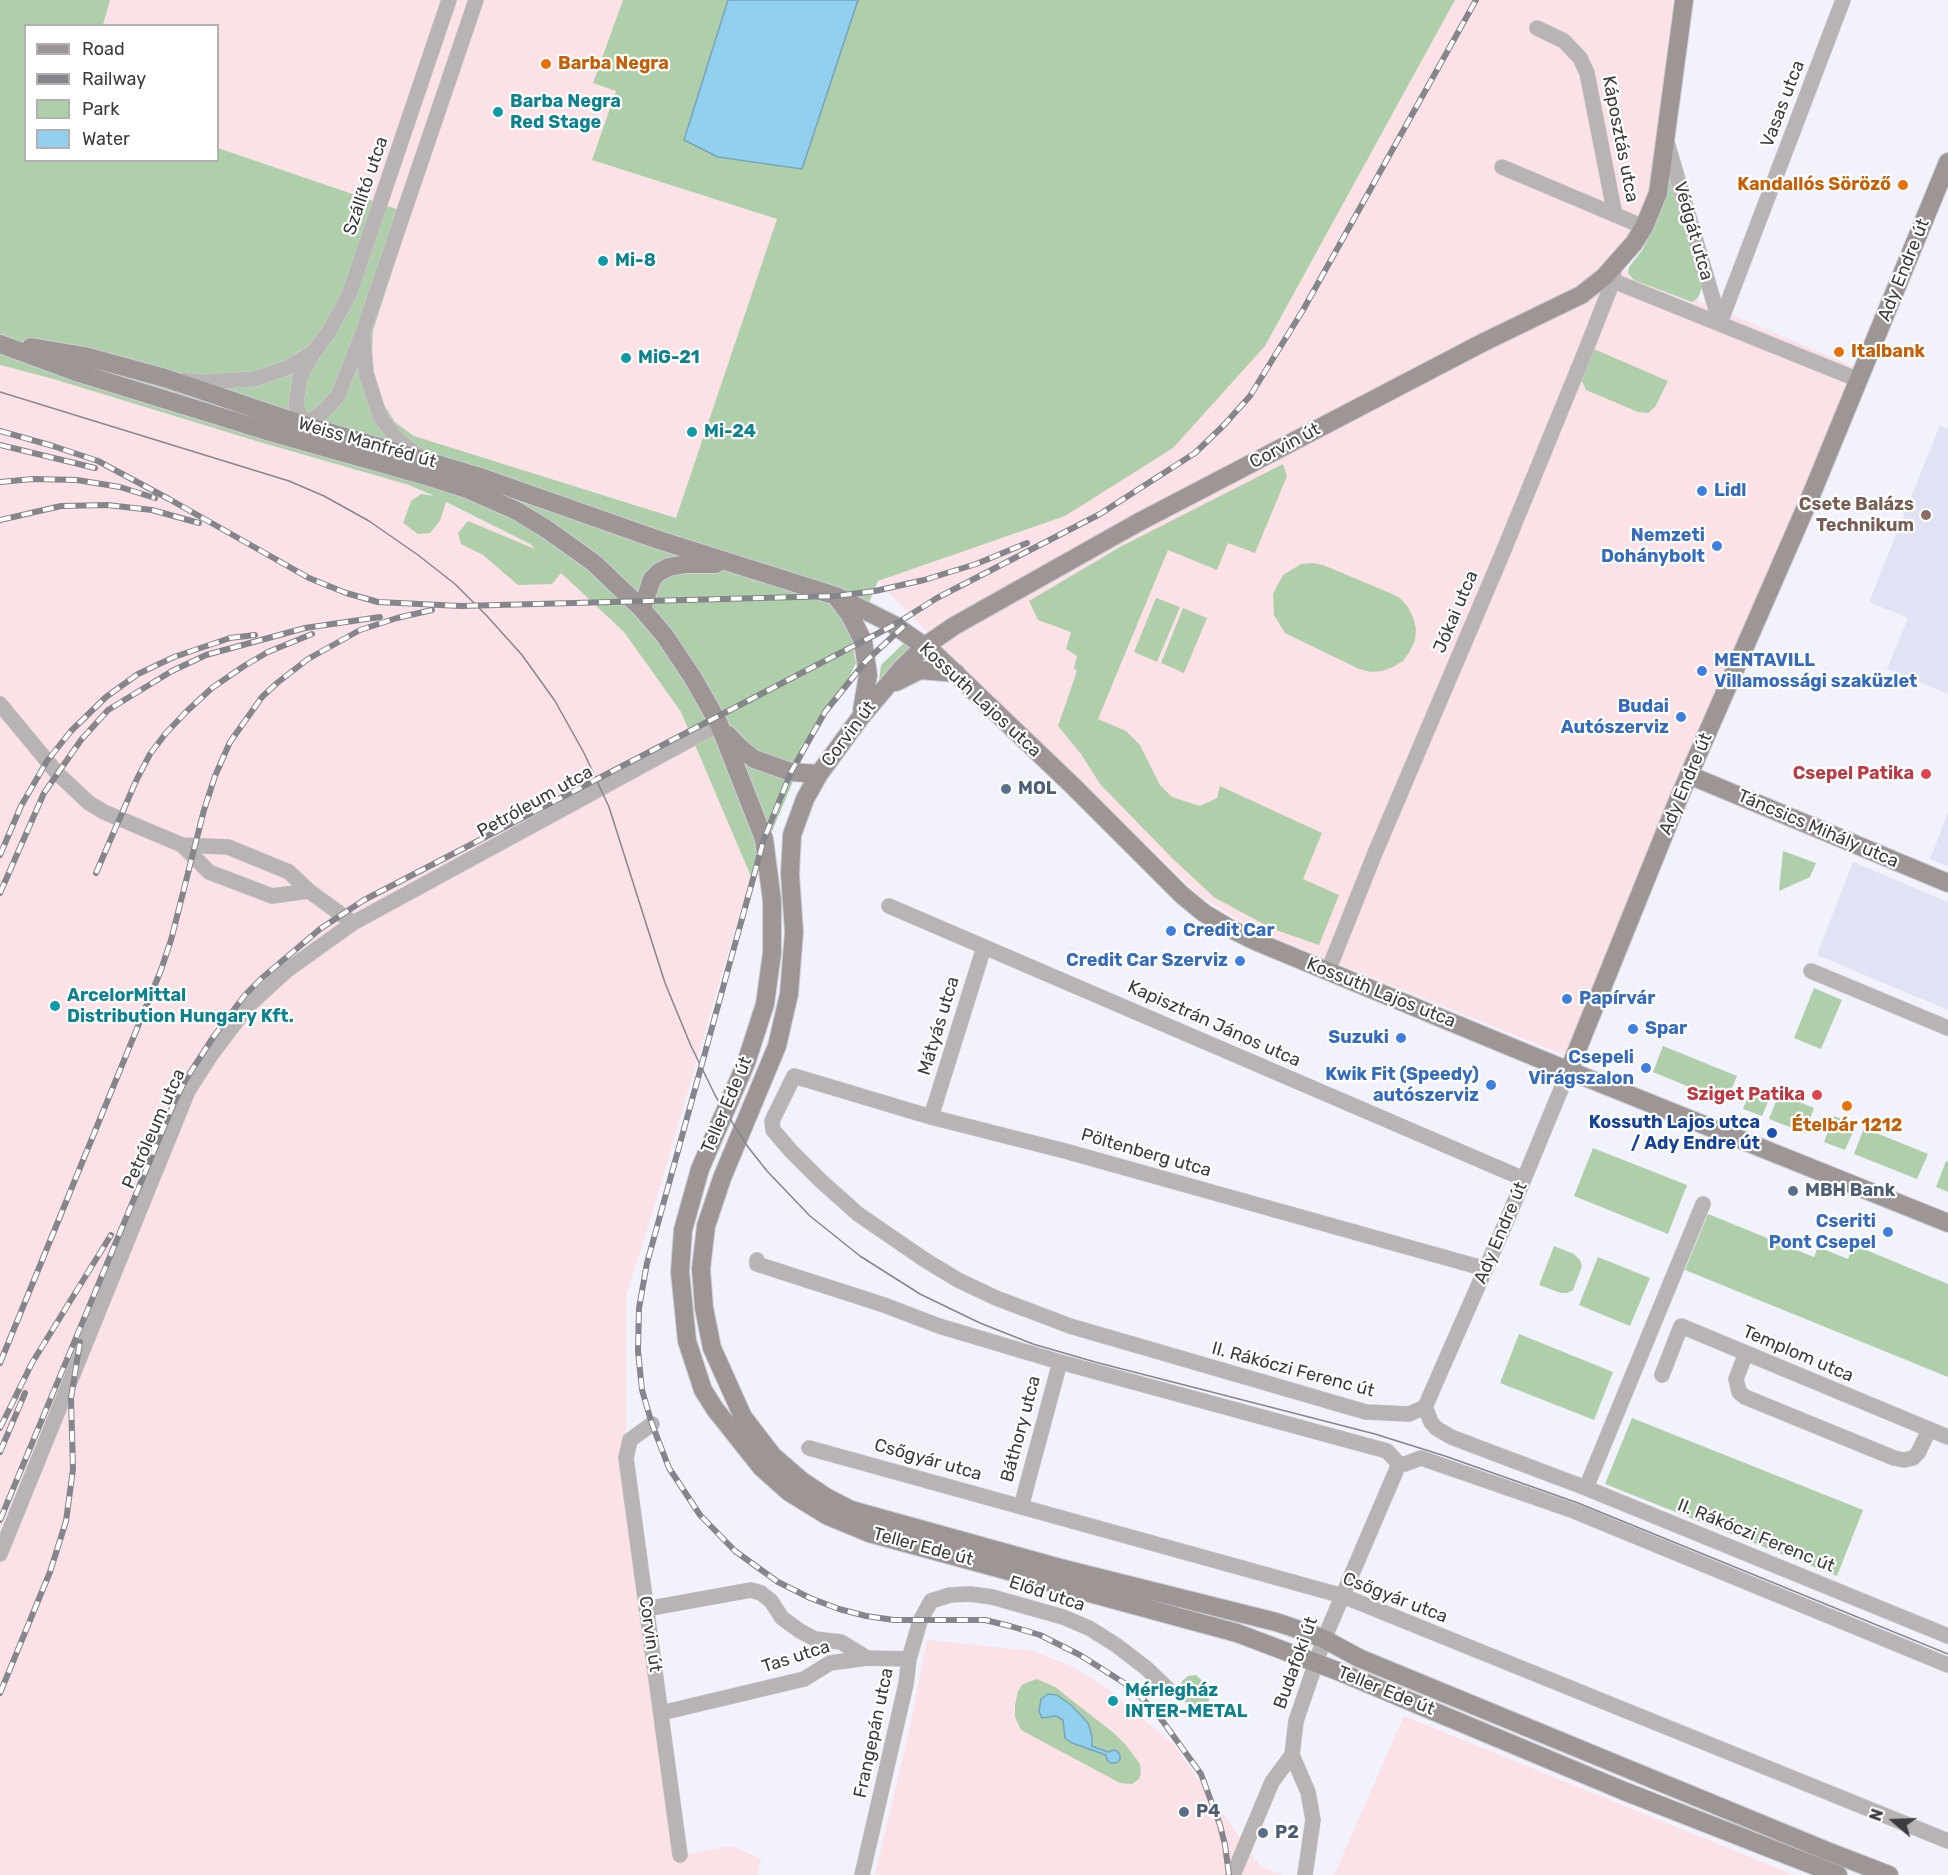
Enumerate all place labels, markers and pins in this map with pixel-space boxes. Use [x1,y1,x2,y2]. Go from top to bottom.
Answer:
place label: Barba Negra [558,53,669,75]
marker: Barba Negra [539,57,553,71]
place label: Barba Negra Red Stage [510,91,621,134]
marker: Barba Negra Red Stage [491,105,505,119]
place label: Kandallós Söröző [1737,174,1891,196]
marker: Kandallós Söröző [1896,178,1910,192]
place label: Mi-8 [615,250,656,272]
marker: Mi-8 [596,254,610,268]
place label: Italbank [1851,341,1925,363]
marker: Italbank [1832,345,1846,359]
place label: MiG-21 [638,347,700,369]
marker: MiG-21 [619,351,633,365]
place label: Mi-24 [704,421,756,443]
marker: Mi-24 [685,425,699,439]
place label: Lidl [1714,480,1746,502]
marker: Lidl [1695,484,1709,498]
place label: Csete Balázs Technikum [1799,494,1914,536]
marker: Csete Balázs Technikum [1919,508,1933,522]
place label: Nemzeti Dohánybolt [1601,525,1705,568]
marker: Nemzeti Dohánybolt [1710,539,1724,553]
place label: MENTAVILL Villamossági szaküzlet [1714,650,1917,692]
marker: MENTAVILL Villamossági szaküzlet [1695,664,1709,678]
place label: Budai Autószerviz [1561,696,1669,738]
marker: Budai Autószerviz [1674,710,1688,724]
place label: Csepel Patika [1793,763,1914,785]
marker: Csepel Patika [1919,767,1933,781]
place label: MOL [1018,778,1056,800]
marker: MOL [999,782,1013,796]
place label: Credit Car [1183,920,1275,942]
marker: Credit Car [1164,924,1178,938]
place label: Credit Car Szerviz [1066,950,1228,972]
marker: Credit Car Szerviz [1233,954,1247,968]
place label: ArcelorMittal Distribution Hungary Kft. [67,985,294,1028]
place label: Papírvár [1579,988,1655,1010]
marker: Papírvár [1560,992,1574,1006]
marker: ArcelorMittal Distribution Hungary Kft. [48,999,62,1013]
place label: Spar [1645,1018,1687,1040]
marker: Spar [1626,1022,1640,1036]
place label: Suzuki [1328,1027,1389,1049]
marker: Suzuki [1394,1031,1408,1045]
place label: Csepeli Virágszalon [1528,1047,1634,1090]
marker: Csepeli Virágszalon [1639,1061,1653,1075]
place label: Kwik Fit (Speedy) autószerviz [1325,1064,1479,1106]
marker: Kwik Fit (Speedy) autószerviz [1484,1078,1498,1092]
place label: Sziget Patika [1687,1084,1805,1106]
marker: Sziget Patika [1810,1088,1824,1102]
marker: Ételbár 1212 [1840,1099,1854,1113]
place label: Kossuth Lajos utca / Ady Endre út [1589,1112,1760,1154]
place label: Ételbár 1212 [1792,1115,1902,1137]
marker: Kossuth Lajos utca / Ady Endre út [1765,1126,1779,1140]
place label: MBH Bank [1805,1180,1895,1202]
marker: MBH Bank [1786,1184,1800,1198]
place label: Cseriti Pont Csepel [1769,1211,1876,1254]
marker: Cseriti Pont Csepel [1881,1225,1895,1239]
place label: Mérlegház INTER-METAL [1125,1680,1247,1722]
marker: Mérlegház INTER-METAL [1106,1694,1120,1708]
place label: P4 [1196,1801,1220,1823]
marker: P4 [1177,1805,1191,1819]
place label: P2 [1275,1822,1299,1844]
marker: P2 [1256,1826,1270,1840]

